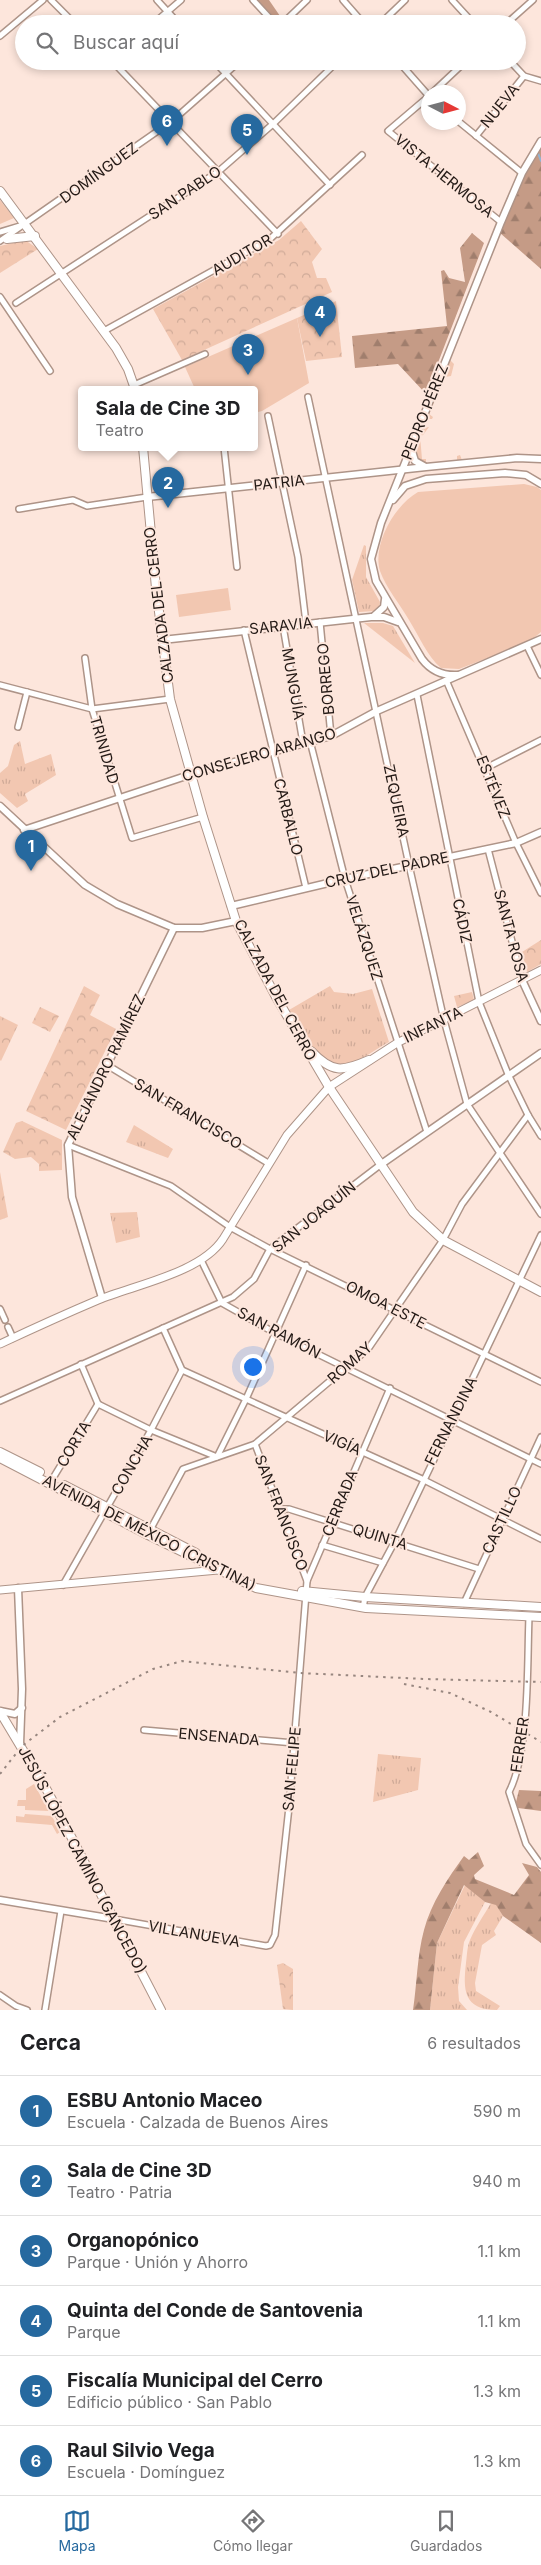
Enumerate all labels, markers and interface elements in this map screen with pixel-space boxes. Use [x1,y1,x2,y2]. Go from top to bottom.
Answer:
search box [15,15,526,70]
icon: search [33,29,61,57]
text: Buscar aquí [73,31,179,54]
street label: NUEVA [476,80,523,132]
north arrow [421,85,466,130]
pin: 6 [151,105,183,146]
pin: 5 [231,114,263,155]
street label: VISTA HERMOSA [391,130,498,221]
street label: DOMÍNGUEZ [56,138,141,207]
street label: SAN PABLO [145,161,225,224]
street label: AUDITOR [208,230,276,279]
pin: 4 [304,296,336,337]
pin: 3 [232,334,264,375]
street label: PEDRO PÉREZ [397,361,452,462]
popup [78,386,258,451]
text: Sala de Cine 3D [96,397,240,420]
text: Teatro [96,420,144,440]
pin: 2 [152,467,184,508]
street label: PATRIA [252,470,305,495]
street label: CALZADA DEL CERRO [139,526,178,684]
street label: SARAVIA [248,613,314,638]
street label: BORREGO [313,642,338,716]
street label: MUNGUÍA [278,646,309,721]
street label: TRINIDAD [86,714,123,786]
street label: CONSEJERO ARANGO [180,723,338,786]
street label: ESTÉVEZ [472,753,515,821]
street label: ZEQUEIRA [379,763,413,839]
street label: CARBALLO [270,776,307,857]
pin: 1 [15,830,47,871]
street label: CRUZ DEL PADRE [323,847,451,892]
street label: SANTA ROSA [490,887,533,984]
street label: VELÁZQUEZ [342,893,387,983]
street label: CÁDIZ [448,897,476,945]
street label: CALZADA DEL CERRO [230,916,321,1064]
street label: ALEJANDRO RAMÍREZ [62,991,149,1143]
street label: INFANTA [400,1002,465,1047]
street label: SAN FRANCISCO [131,1074,246,1153]
street label: SAN JOAQUÍN [268,1177,360,1256]
street label: OMOA ESTE [343,1276,430,1333]
street label: SAN RAMÓN [234,1303,324,1363]
street label: ROMAY [323,1337,376,1388]
your location [240,1354,266,1380]
street label: FERNANDINA [420,1373,481,1468]
street label: CORTA [52,1417,95,1470]
street label: VIGÍA [320,1426,364,1459]
street label: CONCHA [107,1431,156,1498]
street label: SAN FRANCISCO [251,1452,312,1574]
street label: CERRADA [318,1467,362,1539]
street label: AVENIDA DE MÉXICO (CRISTINA) [39,1470,259,1595]
street label: CASTILLO [478,1483,525,1557]
street label: QUINTA [350,1519,410,1554]
street label: FERRER [506,1716,533,1774]
street label: ENSENADA [178,1723,260,1750]
street label: SAN FELIPE [278,1726,305,1812]
street label: JESÚS LÓPEZ CAMINO (GANCEDO) [14,1743,151,1977]
street label: VILLANUEVA [147,1916,241,1951]
text: Cerca [20,2030,81,2055]
text: 6 resultados [427,2033,521,2053]
text: ESBU Antonio Maceo [67,2089,262,2112]
text: 1 [33,2101,39,2121]
text: 590 m [473,2101,521,2121]
text: Escuela · Calzada de Buenos Aires [67,2112,329,2132]
text: Sala de Cine 3D [67,2159,212,2182]
text: 2 [31,2171,41,2191]
text: 940 m [472,2171,521,2191]
text: Teatro · Patria [67,2182,172,2202]
text: Organopónico [67,2229,199,2252]
text: 3 [31,2241,41,2261]
text: 1.1 km [477,2241,521,2261]
text: Parque · Unión y Ahorro [67,2252,248,2272]
text: Quinta del Conde de Santovenia [67,2299,363,2322]
text: 4 [31,2311,41,2331]
text: 1.1 km [477,2311,521,2331]
text: Parque [67,2322,121,2342]
text: Fiscalía Municipal del Cerro [67,2369,323,2392]
text: 5 [31,2381,41,2401]
text: 1.3 km [473,2381,521,2401]
text: Edificio público · San Pablo [67,2392,272,2412]
text: Raul Silvio Vega [67,2439,215,2462]
text: 6 [31,2451,41,2471]
text: 1.3 km [473,2451,521,2471]
text: Escuela · Domínguez [67,2462,225,2482]
tab: Mapa [59,2507,96,2554]
tab: Cómo llegar [213,2507,293,2554]
tab: Guardados [410,2507,482,2554]

